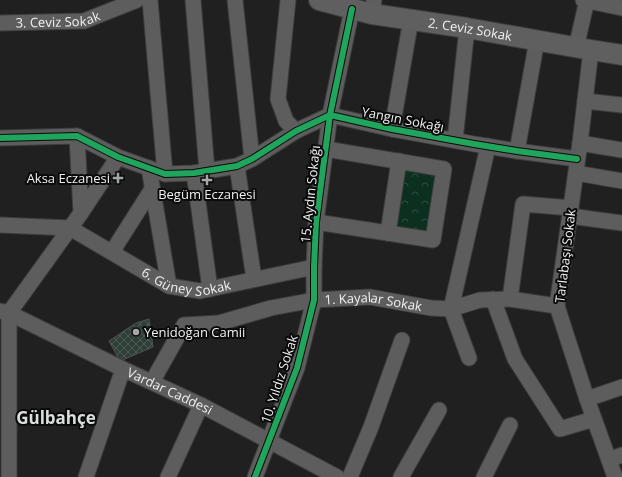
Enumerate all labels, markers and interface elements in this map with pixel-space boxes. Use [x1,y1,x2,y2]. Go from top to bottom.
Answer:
street label: 3. Ceviz Sokak [15,7,103,32]
street label: 2. Ceviz Sokak [427,13,514,45]
street label: Yangın Sokağı [360,102,446,136]
street label: 15. Aydın Sokağı [296,144,324,244]
place label: Aksa Eczanesi [27,169,110,187]
marker: Aksa Eczanesi [113,173,123,183]
marker: Begüm Eczanesi [202,175,212,185]
place label: Begüm Eczanesi [158,185,256,203]
street label: Tarlabaşı Sokak [550,208,580,304]
street label: 6. Güney Sokak [138,263,233,300]
street label: 1. Kayalar Sokak [324,288,424,315]
place label: Yenidoğan Camii [144,323,245,341]
marker: Yenidoğan Camii [131,327,141,337]
street label: 10. Yıldız Sokak [256,332,302,426]
street label: Vardar Caddesi [124,363,216,419]
district label: Gülbahçe [16,406,96,429]

